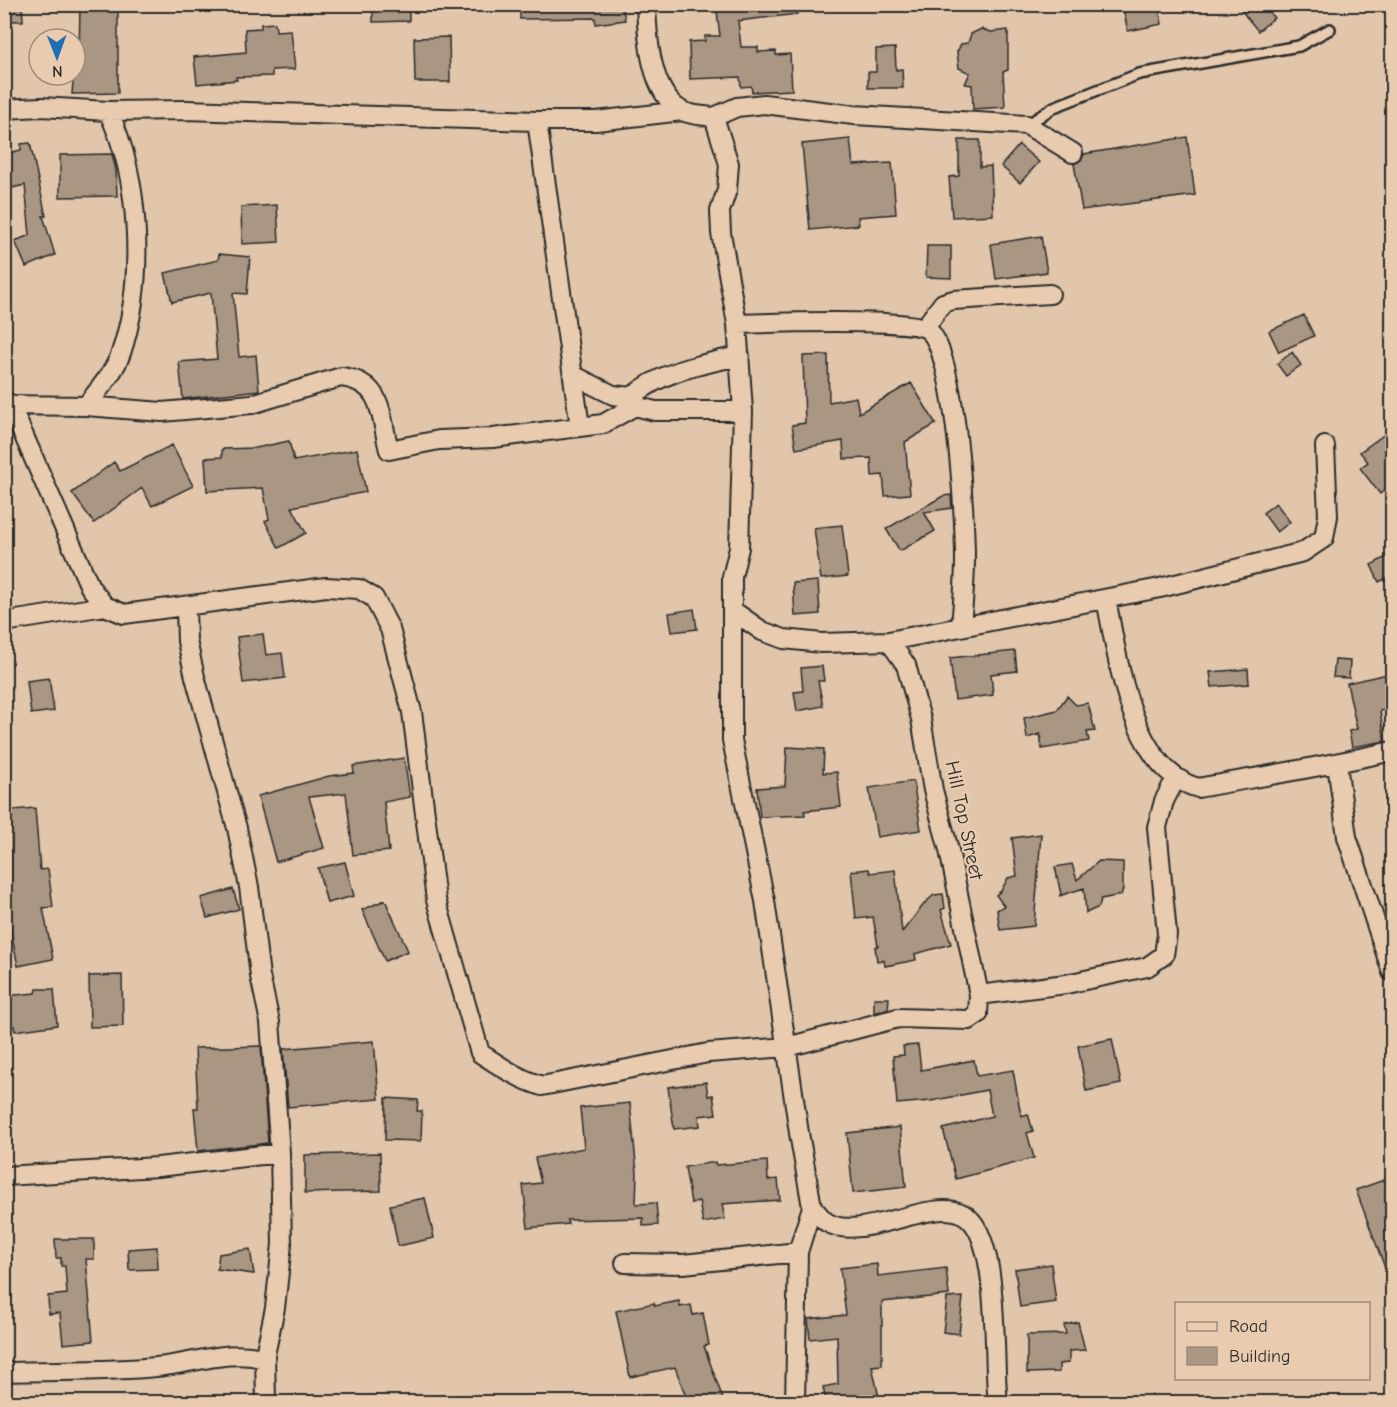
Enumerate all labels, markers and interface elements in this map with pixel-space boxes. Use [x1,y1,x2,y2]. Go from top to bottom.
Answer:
north arrow [27,27,87,87]
text: N [52,62,63,80]
street label: Hill Top Street [941,759,989,883]
legend [1175,1302,1370,1380]
text: Road [1229,1316,1268,1337]
text: Building [1229,1346,1291,1367]

